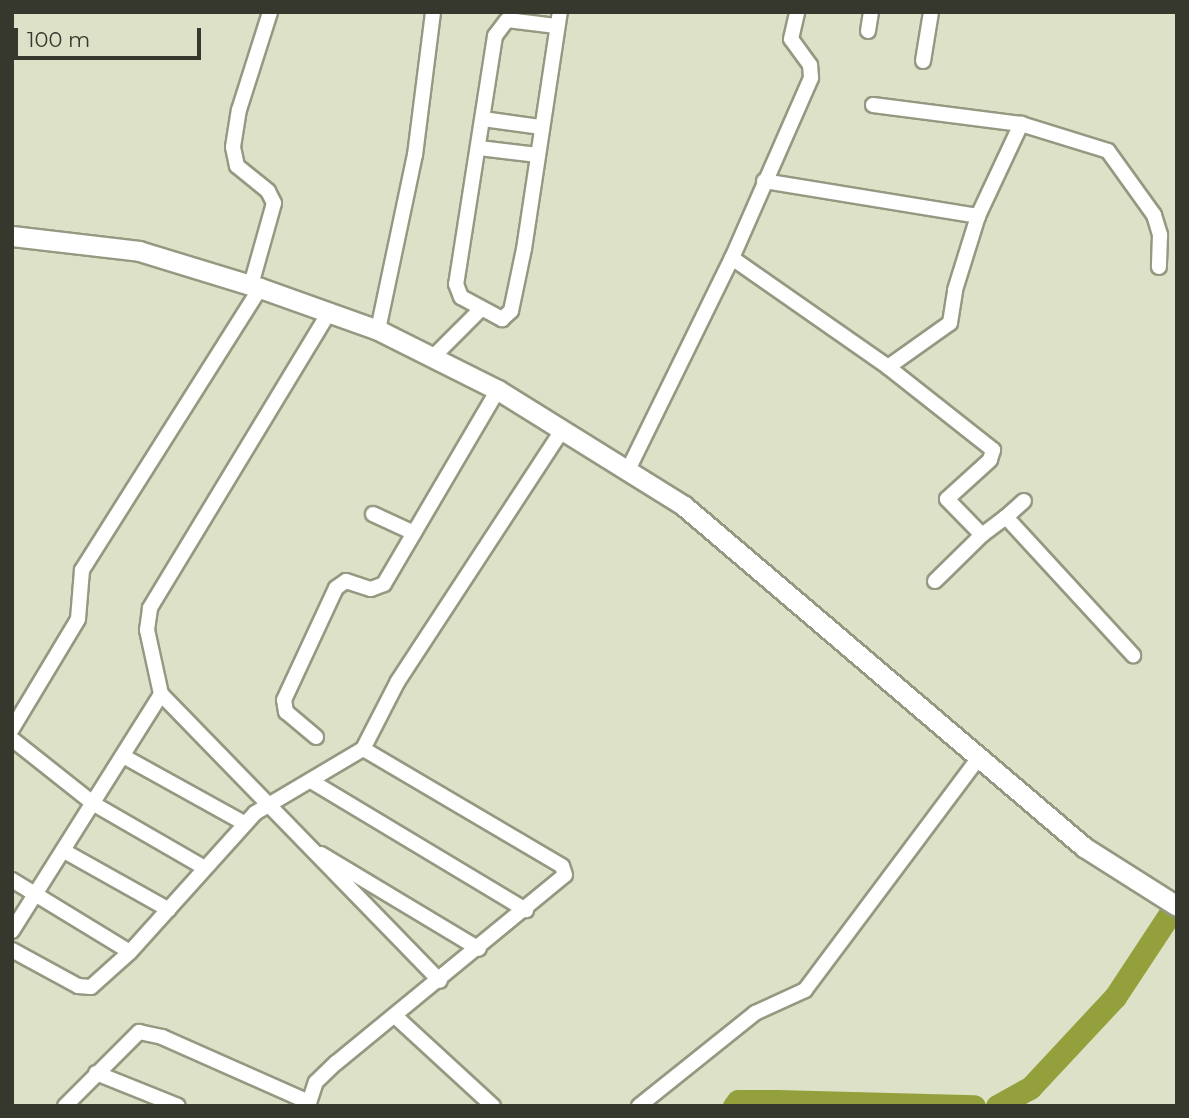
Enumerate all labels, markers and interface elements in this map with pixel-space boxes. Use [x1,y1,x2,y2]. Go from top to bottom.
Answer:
scale bar [18,14,205,58]
text: 100 m [27,27,90,52]

